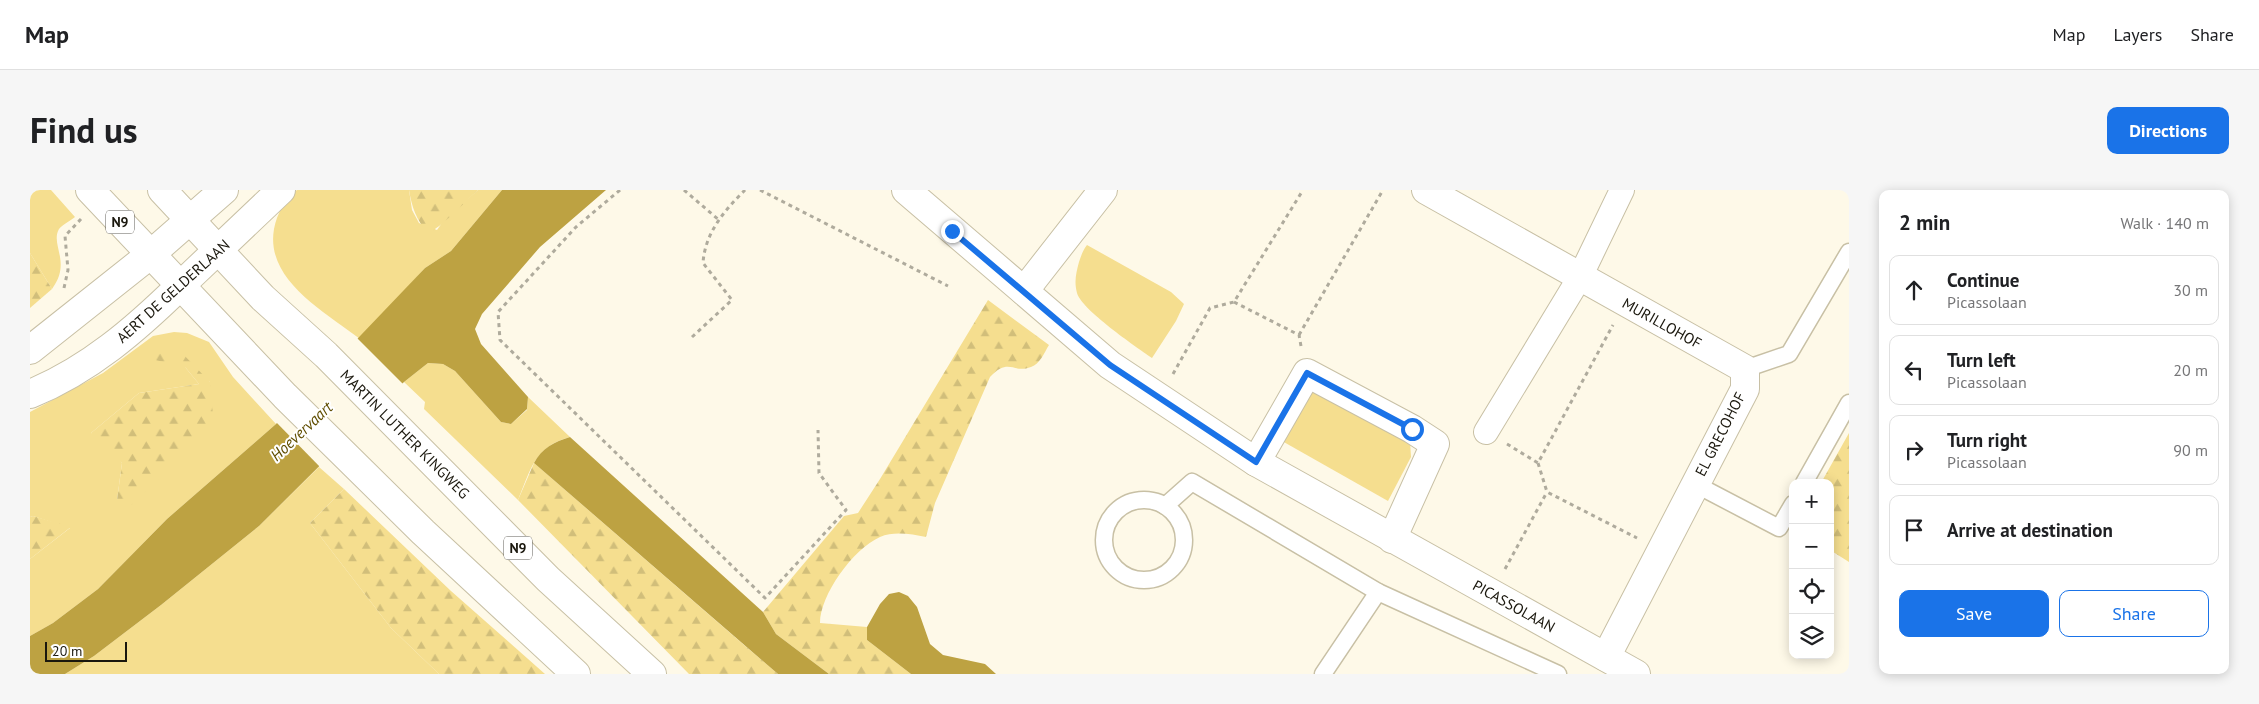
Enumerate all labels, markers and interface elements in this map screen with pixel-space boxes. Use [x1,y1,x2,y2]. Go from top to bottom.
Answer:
text: Map [25,19,69,50]
text: Map [2053,23,2085,46]
text: Layers [2113,23,2162,46]
text: Share [2190,23,2234,46]
text: Find us [30,107,138,153]
button: Directions [2107,107,2229,154]
text: 2 min [1899,209,1950,236]
road number: N9 [106,211,134,234]
text: Walk · 140 m [2120,213,2209,233]
route end [941,220,964,243]
street label: AERT DE GELDERLAAN [113,235,233,347]
text: Continue [1947,268,2019,292]
icon: ahead [1900,276,1928,304]
text: 30 m [2173,280,2208,300]
text: Picassolaan [1947,292,2027,312]
street label: MURILLOHOF [1619,293,1705,353]
text: Turn left [1947,348,2016,372]
icon: left [1900,356,1928,384]
text: 20 m [2173,360,2208,380]
street label: MARTIN LUTHER KINGWEG [336,365,474,503]
text: Picassolaan [1947,372,2027,392]
street label: EL GRECOHOF [1691,389,1749,479]
water label: Hoevervaart [266,396,337,465]
route start [1401,418,1424,441]
text: Turn right [1947,428,2027,452]
icon: right [1900,436,1928,464]
text: 90 m [2173,440,2208,460]
text: Picassolaan [1947,452,2027,472]
map controls [1789,479,1834,659]
button: + [1789,479,1834,524]
icon: arrive [1900,516,1928,544]
text: Arrive at destination [1947,518,2113,542]
button: − [1789,524,1834,569]
road number: N9 [504,536,532,559]
button: locate [1789,569,1834,614]
street label: PICASSOLAAN [1469,576,1559,636]
button: Save [1899,590,2049,637]
button: Share [2059,590,2209,637]
button: layers [1789,614,1834,659]
scale bar [45,639,128,662]
text: 20 m [52,642,82,660]

